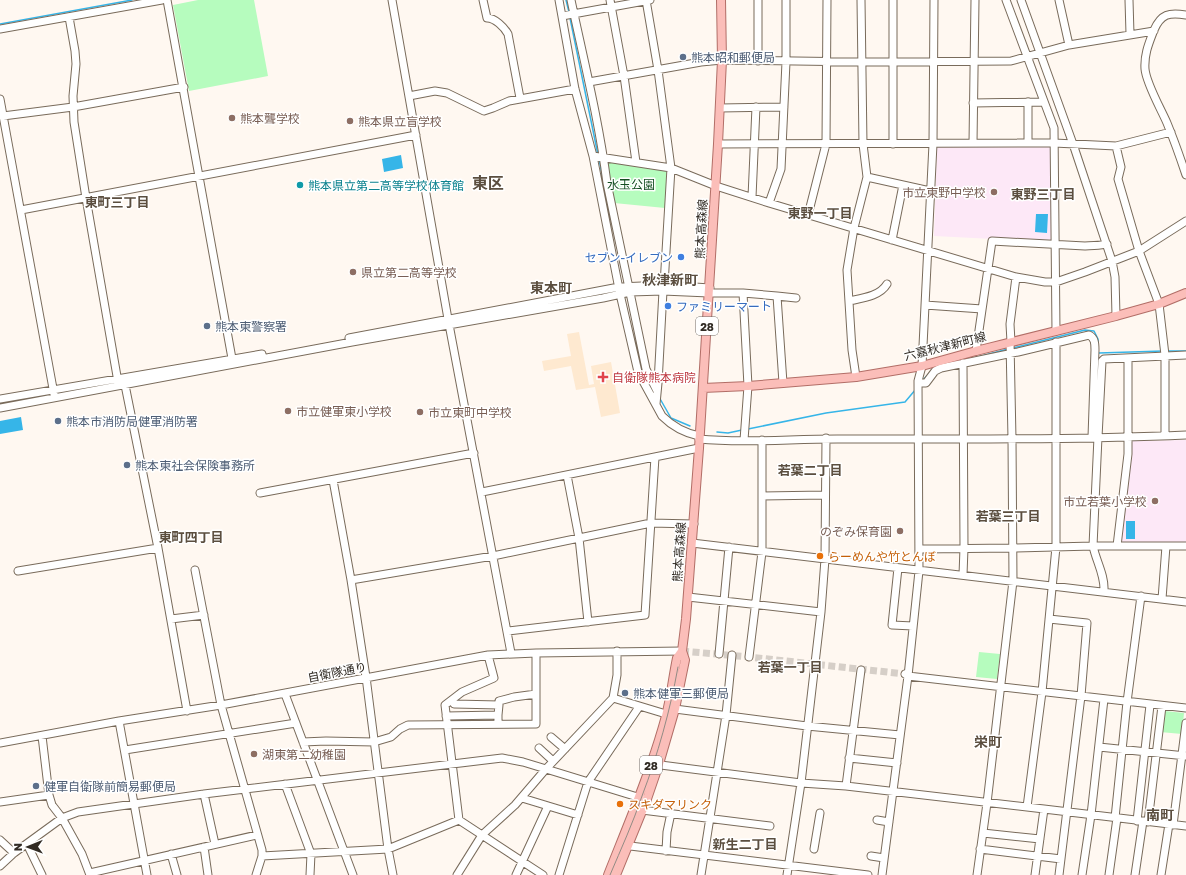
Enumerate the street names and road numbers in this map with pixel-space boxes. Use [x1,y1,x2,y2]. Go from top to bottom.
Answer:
street label: 熊本高森線 [692,199,710,259]
road number: 28 [696,317,718,335]
street label: 六嘉秋津新町線 [902,329,988,363]
street label: 熊本高森線 [669,522,689,582]
street label: 自衛隊通り [306,659,368,685]
road number: 28 [640,756,662,774]

